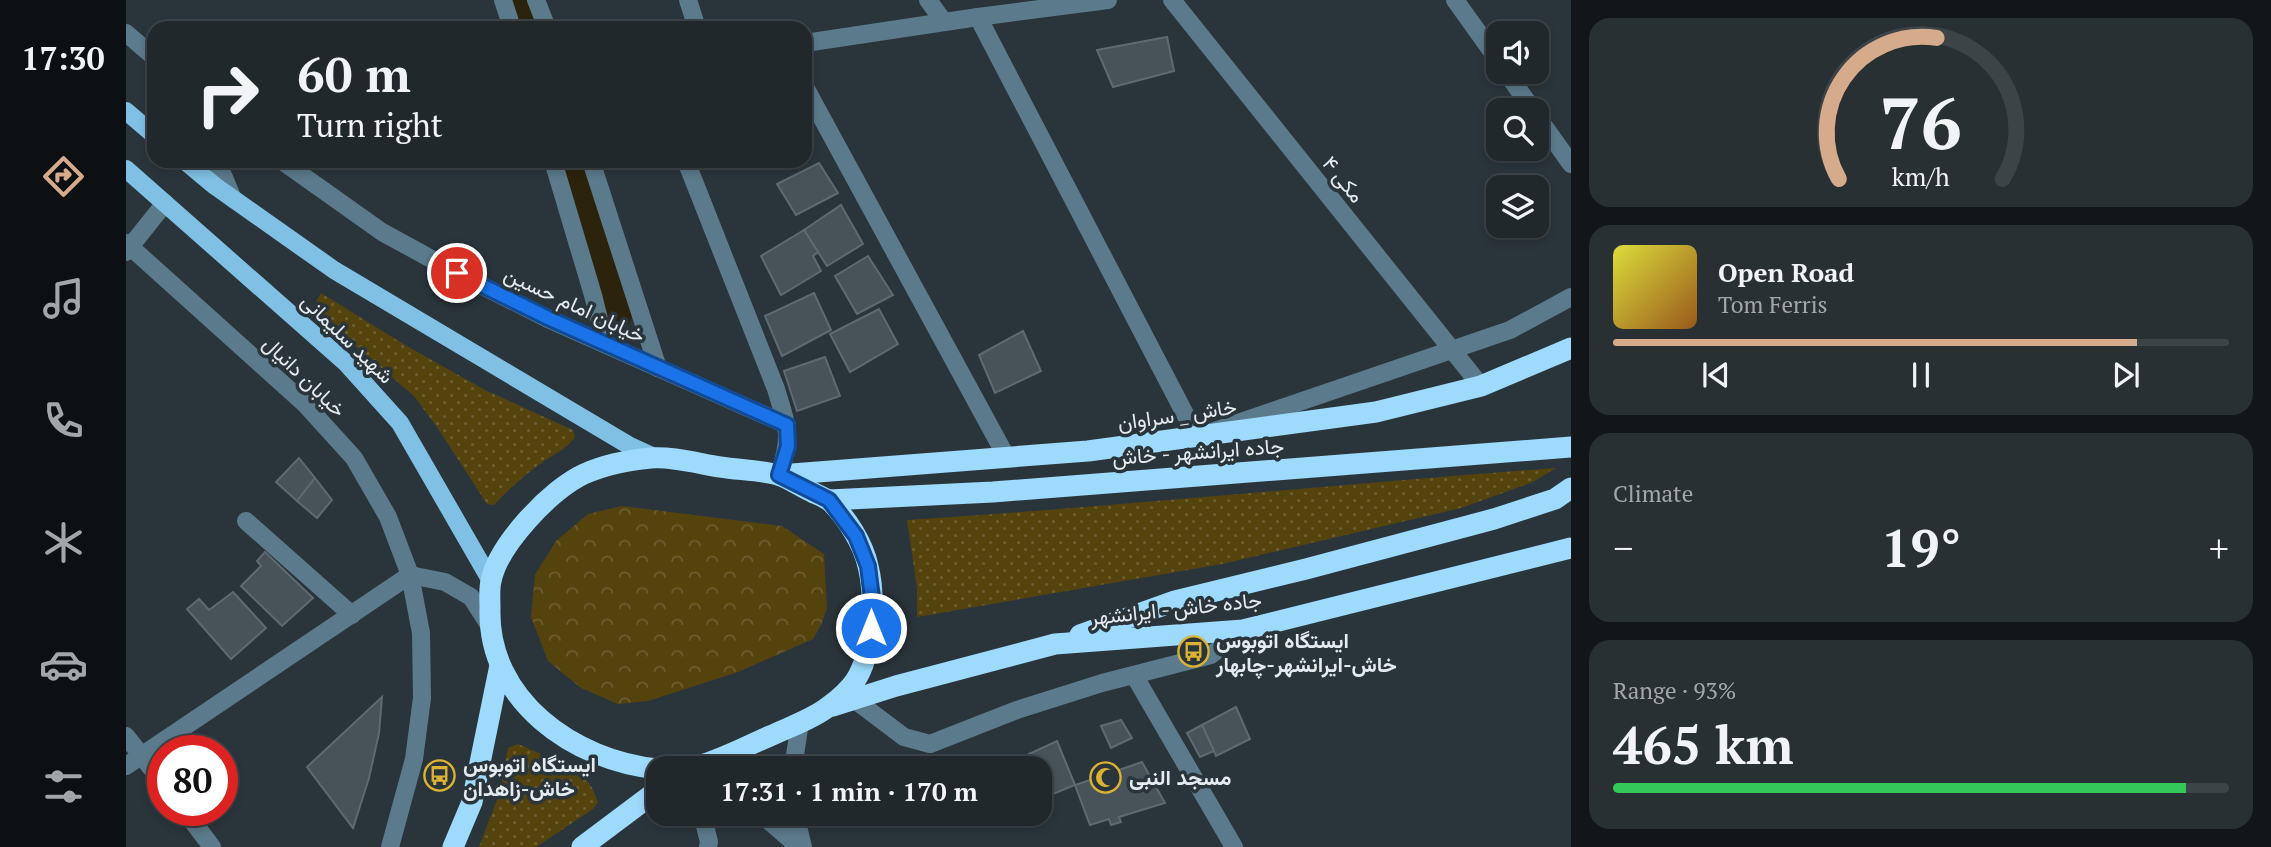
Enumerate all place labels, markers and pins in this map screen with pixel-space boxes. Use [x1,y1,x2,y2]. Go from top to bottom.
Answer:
pin [427,243,487,303]
place label: ایستگاه اتوبوس خاش-ایرانشهر-چابهار [1215,626,1397,679]
bus stop icon: ایستگاه اتوبوس خاش-ایرانشهر-چابهار [1176,635,1210,669]
place label: ایستگاه اتوبوس خاش-زاهدان [463,750,596,802]
bus stop icon: ایستگاه اتوبوس خاش-زاهدان [423,759,457,793]
mosque icon: مسجد النبی [1089,760,1123,794]
place label: مسجد النبی [1129,763,1231,791]

